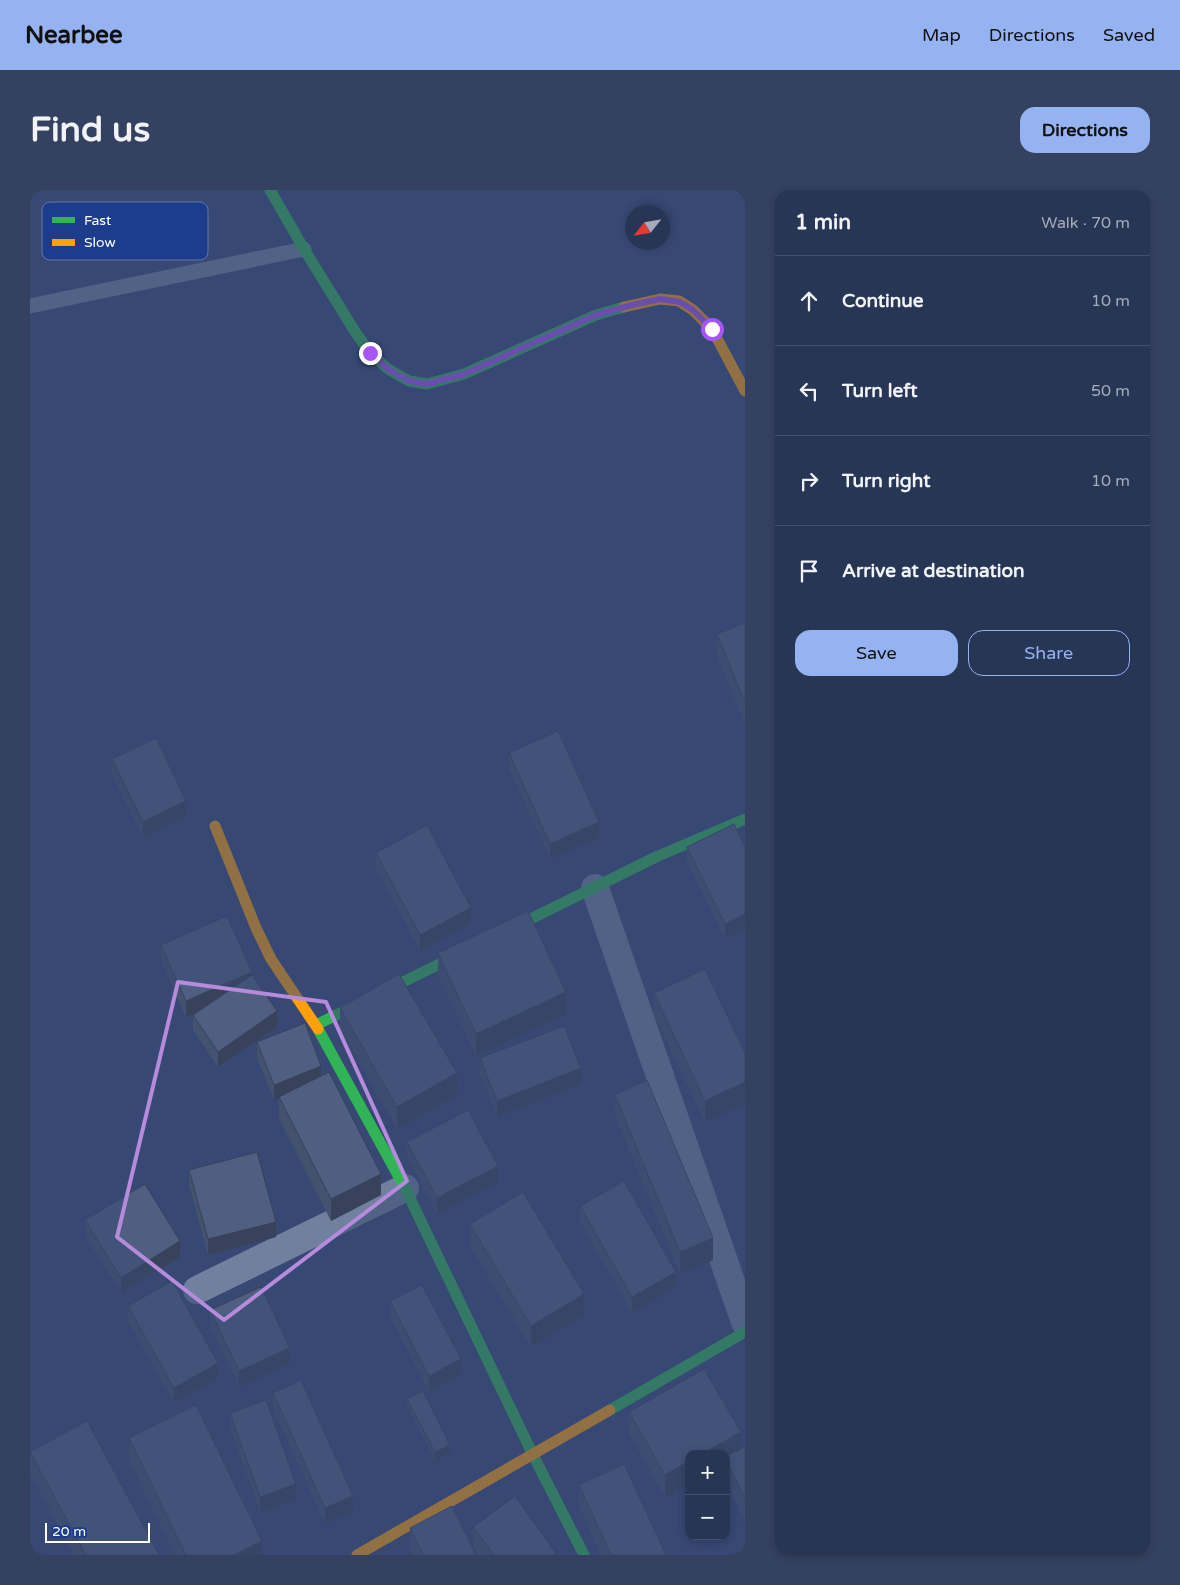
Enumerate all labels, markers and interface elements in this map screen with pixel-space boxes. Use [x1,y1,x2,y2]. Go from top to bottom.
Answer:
text: Nearbee [25,21,123,50]
text: Map [922,24,961,46]
text: Directions [989,24,1075,46]
text: Saved [1103,24,1155,46]
button: Directions [1020,107,1150,153]
text: Find us [30,109,150,151]
legend [42,202,208,260]
north arrow [625,205,670,250]
text: 1 min [795,210,851,235]
text: Fast [84,212,112,229]
text: Walk · 70 m [1041,213,1130,233]
text: Slow [84,234,116,251]
icon: ahead [795,287,823,315]
text: Continue [842,290,924,312]
text: 10 m [1091,291,1130,311]
route start [701,318,724,341]
route end [359,342,382,365]
icon: left [795,377,823,405]
text: Turn left [842,380,918,402]
text: 50 m [1091,381,1130,401]
icon: right [795,467,823,495]
text: Turn right [842,470,930,492]
text: 10 m [1091,471,1130,491]
icon: arrive [795,557,823,585]
text: Arrive at destination [842,560,1025,582]
button: Save [795,630,958,676]
button: Share [968,630,1130,676]
map controls [685,1450,730,1540]
button: + [685,1450,730,1495]
button: − [685,1495,730,1540]
scale bar [45,1520,150,1543]
text: 20 m [52,1523,86,1540]

